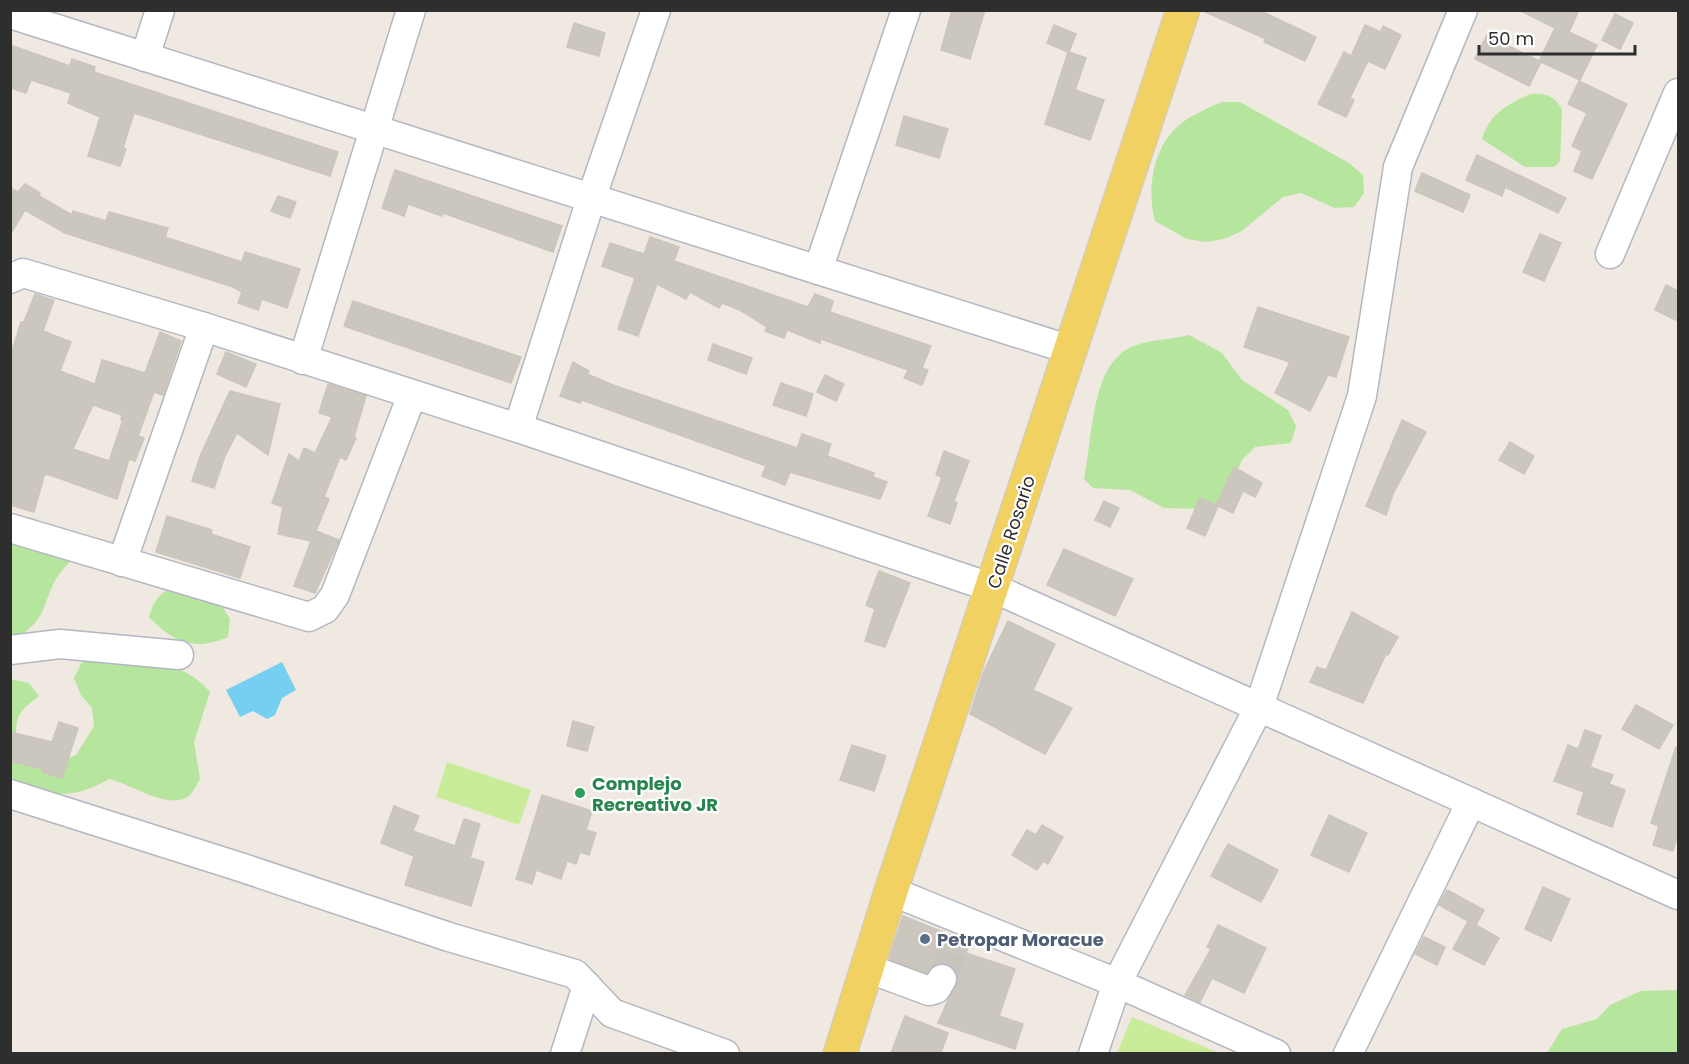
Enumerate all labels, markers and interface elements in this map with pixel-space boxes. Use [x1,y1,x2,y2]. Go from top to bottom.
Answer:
scale bar [1479,18,1635,56]
text: 50 m [1488,26,1534,51]
street label: Calle Rosario [981,472,1041,592]
place label: Complejo Recreativo JR [592,771,718,817]
marker: Complejo Recreativo JR [573,786,587,800]
place label: Petropar Moracue [937,927,1104,952]
marker: Petropar Moracue [918,932,932,946]

